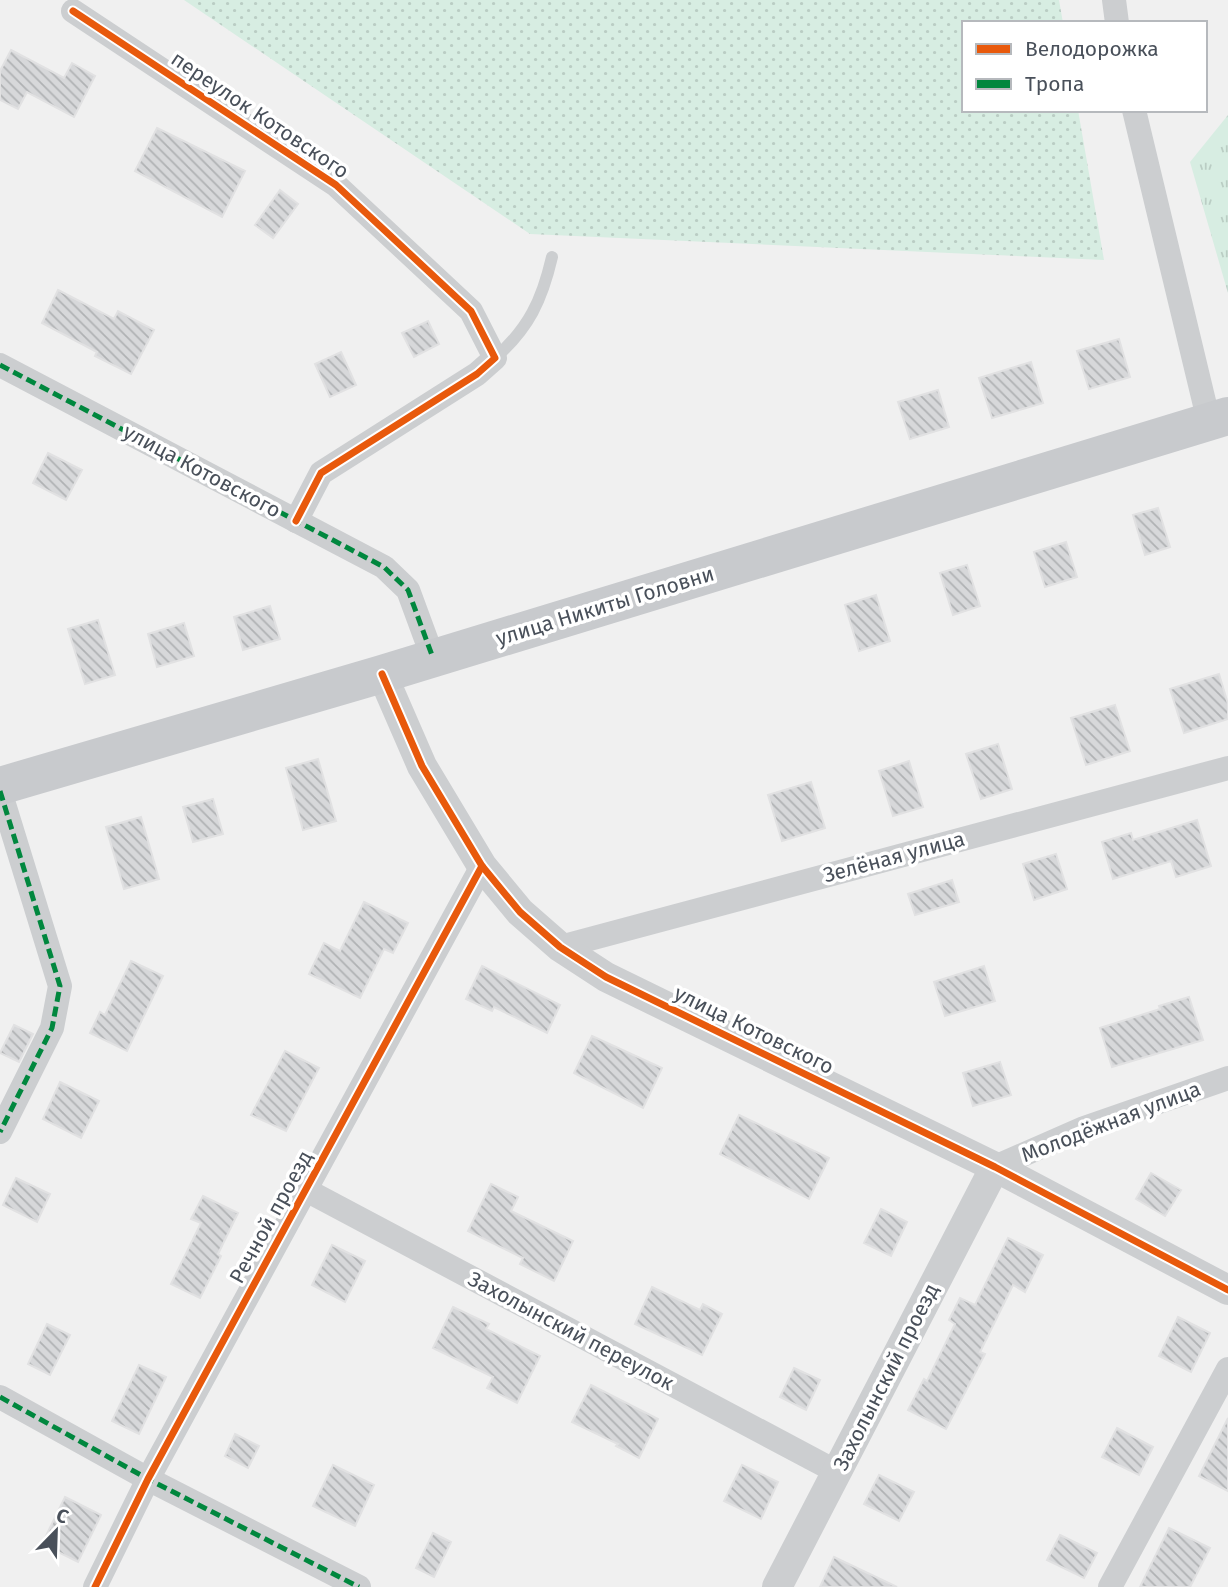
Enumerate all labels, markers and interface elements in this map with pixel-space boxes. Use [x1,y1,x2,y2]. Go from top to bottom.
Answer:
legend [962,21,1207,112]
text: Велодорожка [1025,36,1159,62]
street label: переулок Котовского [166,46,354,184]
text: Тропа [1025,71,1084,97]
street label: улица Котовского [119,419,285,523]
street label: улица Никиты Головни [493,560,717,652]
street label: Зелёная улица [820,826,968,888]
street label: улица Котовского [670,980,838,1080]
street label: Молодёжная улица [1018,1076,1204,1168]
street label: Речной проезд [224,1146,318,1288]
street label: Захолынский переулок [464,1266,678,1396]
street label: Захолынский проезд [828,1279,944,1475]
north arrow [21,1496,91,1566]
text: С [53,1503,72,1529]

